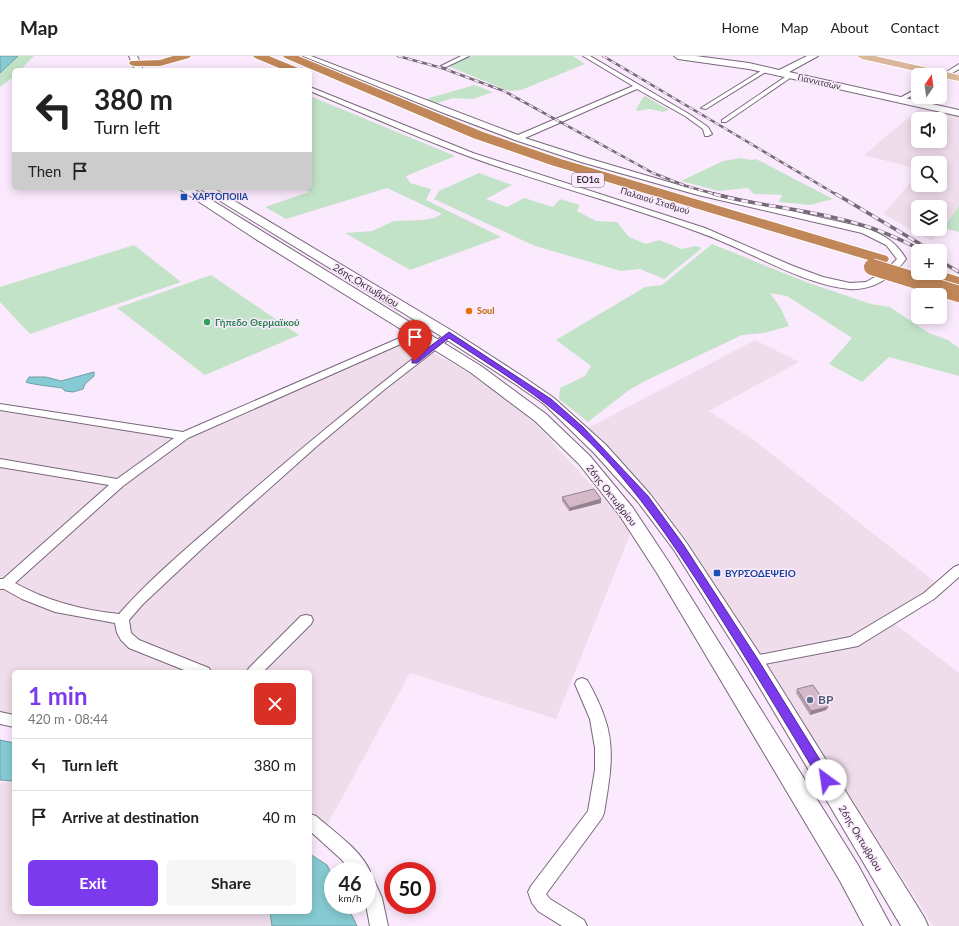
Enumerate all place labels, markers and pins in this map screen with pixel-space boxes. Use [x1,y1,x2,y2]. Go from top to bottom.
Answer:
place label: ΧΑΡΤΟΠΟΙΙΑ [192,191,249,202]
marker: ΧΑΡΤΟΠΟΙΙΑ [179,192,189,202]
place label: Soul [477,305,494,316]
marker: Soul [464,306,474,316]
place label: Γήπεδο Θερμαϊκού [215,316,300,328]
marker: Γήπεδο Θερμαϊκού [202,317,212,327]
pin [398,320,432,361]
place label: ΒΥΡΣΟΔΕΨΕΙΟ [725,567,796,579]
marker: ΒΥΡΣΟΔΕΨΕΙΟ [712,568,722,578]
place label: BP [818,692,834,707]
marker: BP [805,695,815,705]

